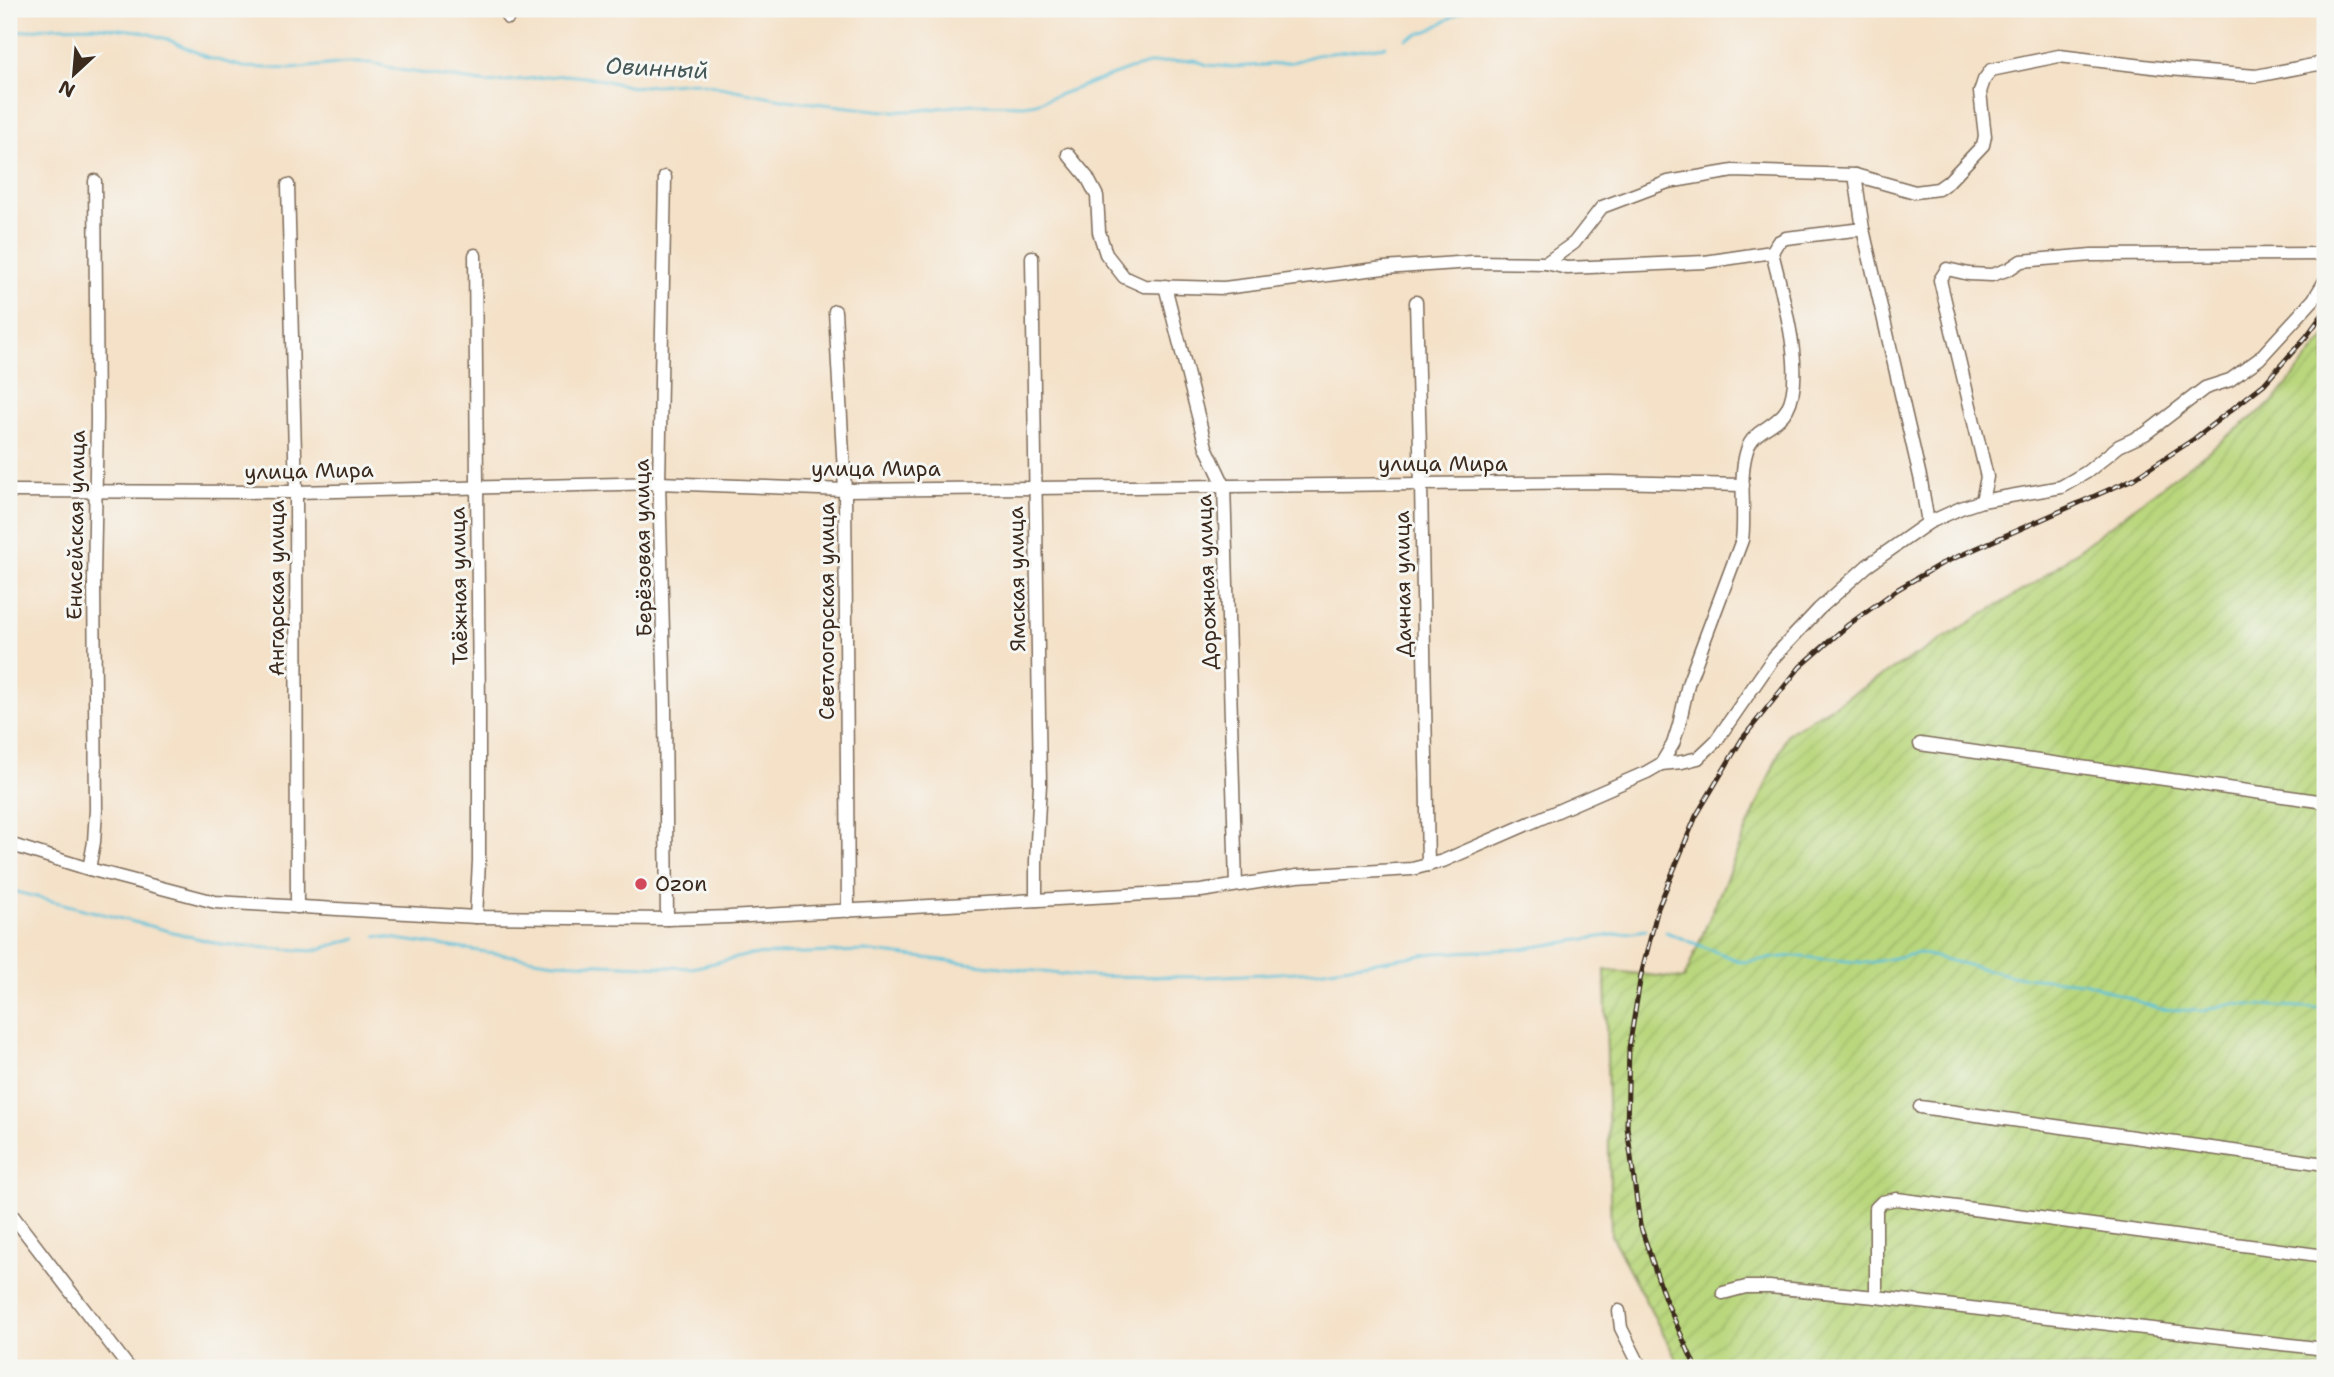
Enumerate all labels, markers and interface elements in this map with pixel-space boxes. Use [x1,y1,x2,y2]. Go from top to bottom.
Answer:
north arrow [38,38,108,108]
water label: Овинный [605,50,709,86]
text: N [55,74,79,103]
street label: Енисейская улица [60,430,92,620]
street label: улица Мира [1378,450,1508,478]
street label: улица Мира [811,455,941,483]
street label: улица Мира [244,456,374,486]
street label: Берёзовая улица [627,459,659,637]
street label: Дорожная улица [1190,494,1224,670]
street label: Ангарская улица [263,500,291,676]
street label: Светлогорская улица [813,502,841,720]
street label: Ямская улица [1002,506,1032,652]
street label: Таёжная улица [444,507,474,665]
street label: Дачная улица [1388,510,1418,658]
place label: Ozon [655,870,707,898]
marker: Ozon [633,876,649,892]

